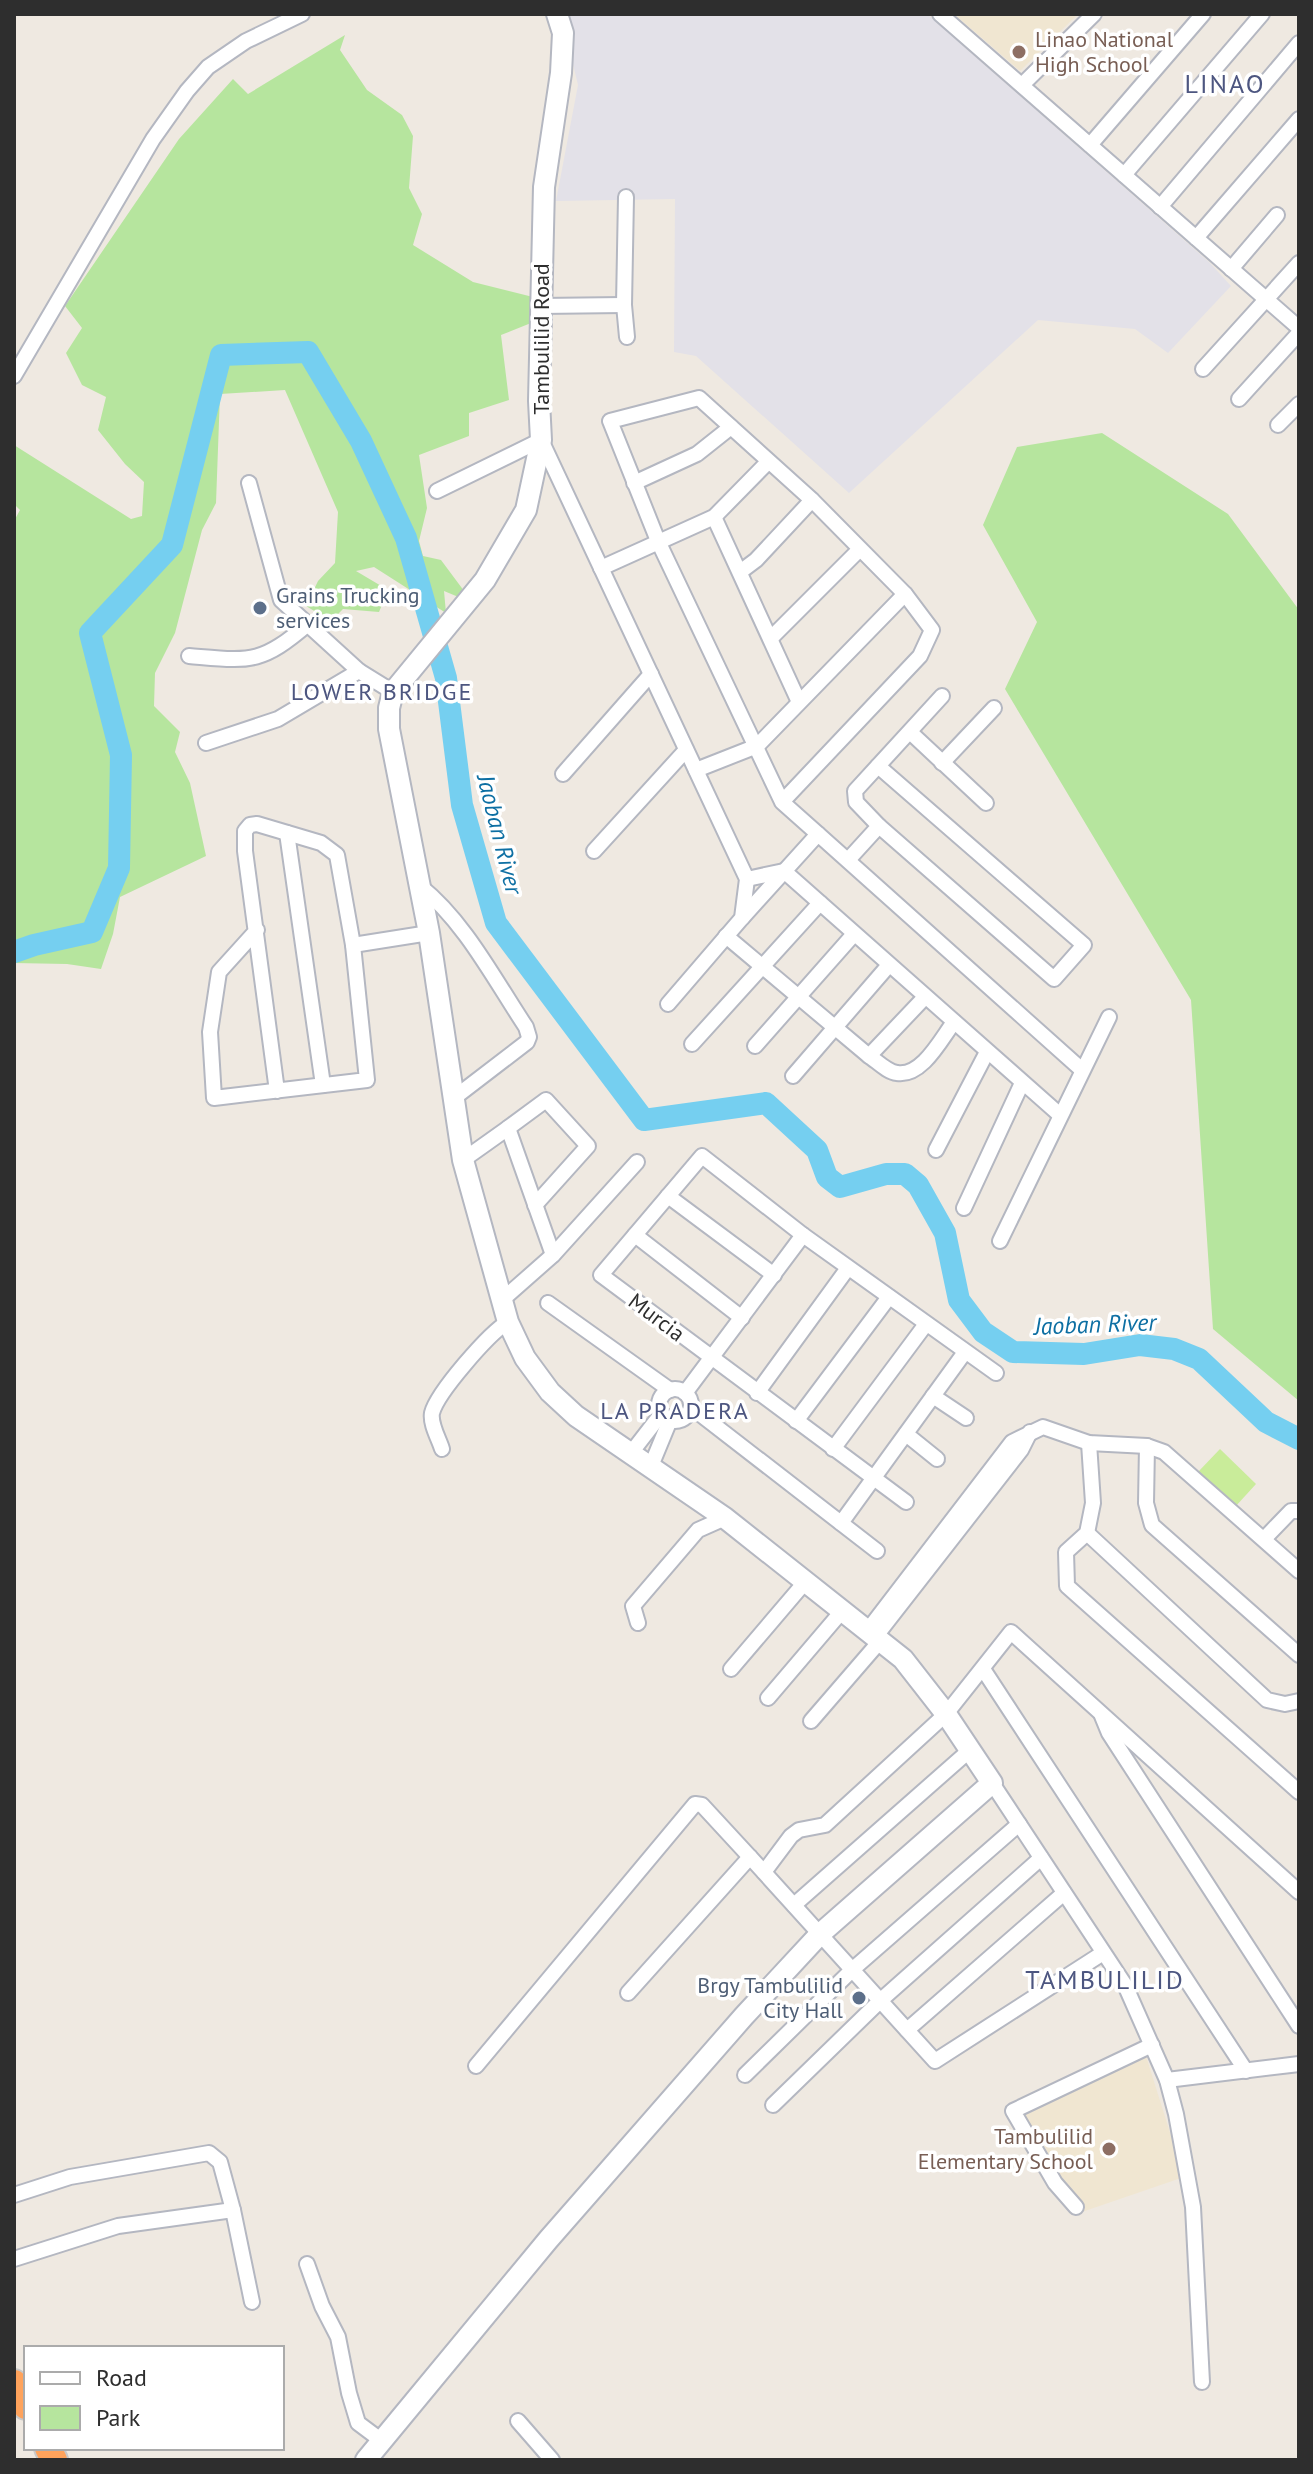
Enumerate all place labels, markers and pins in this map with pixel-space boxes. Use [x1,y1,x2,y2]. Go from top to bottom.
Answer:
place label: Linao National High School [1035,25,1174,78]
marker: Linao National High School [1010,43,1028,61]
place label: Grains Trucking services [276,581,420,634]
marker: Grains Trucking services [251,599,269,617]
place label: Brgy Tambulilid City Hall [697,1971,844,2024]
marker: Brgy Tambulilid City Hall [850,1989,868,2007]
place label: Tambulilid Elementary School [918,2122,1094,2175]
marker: Tambulilid Elementary School [1100,2140,1118,2158]

